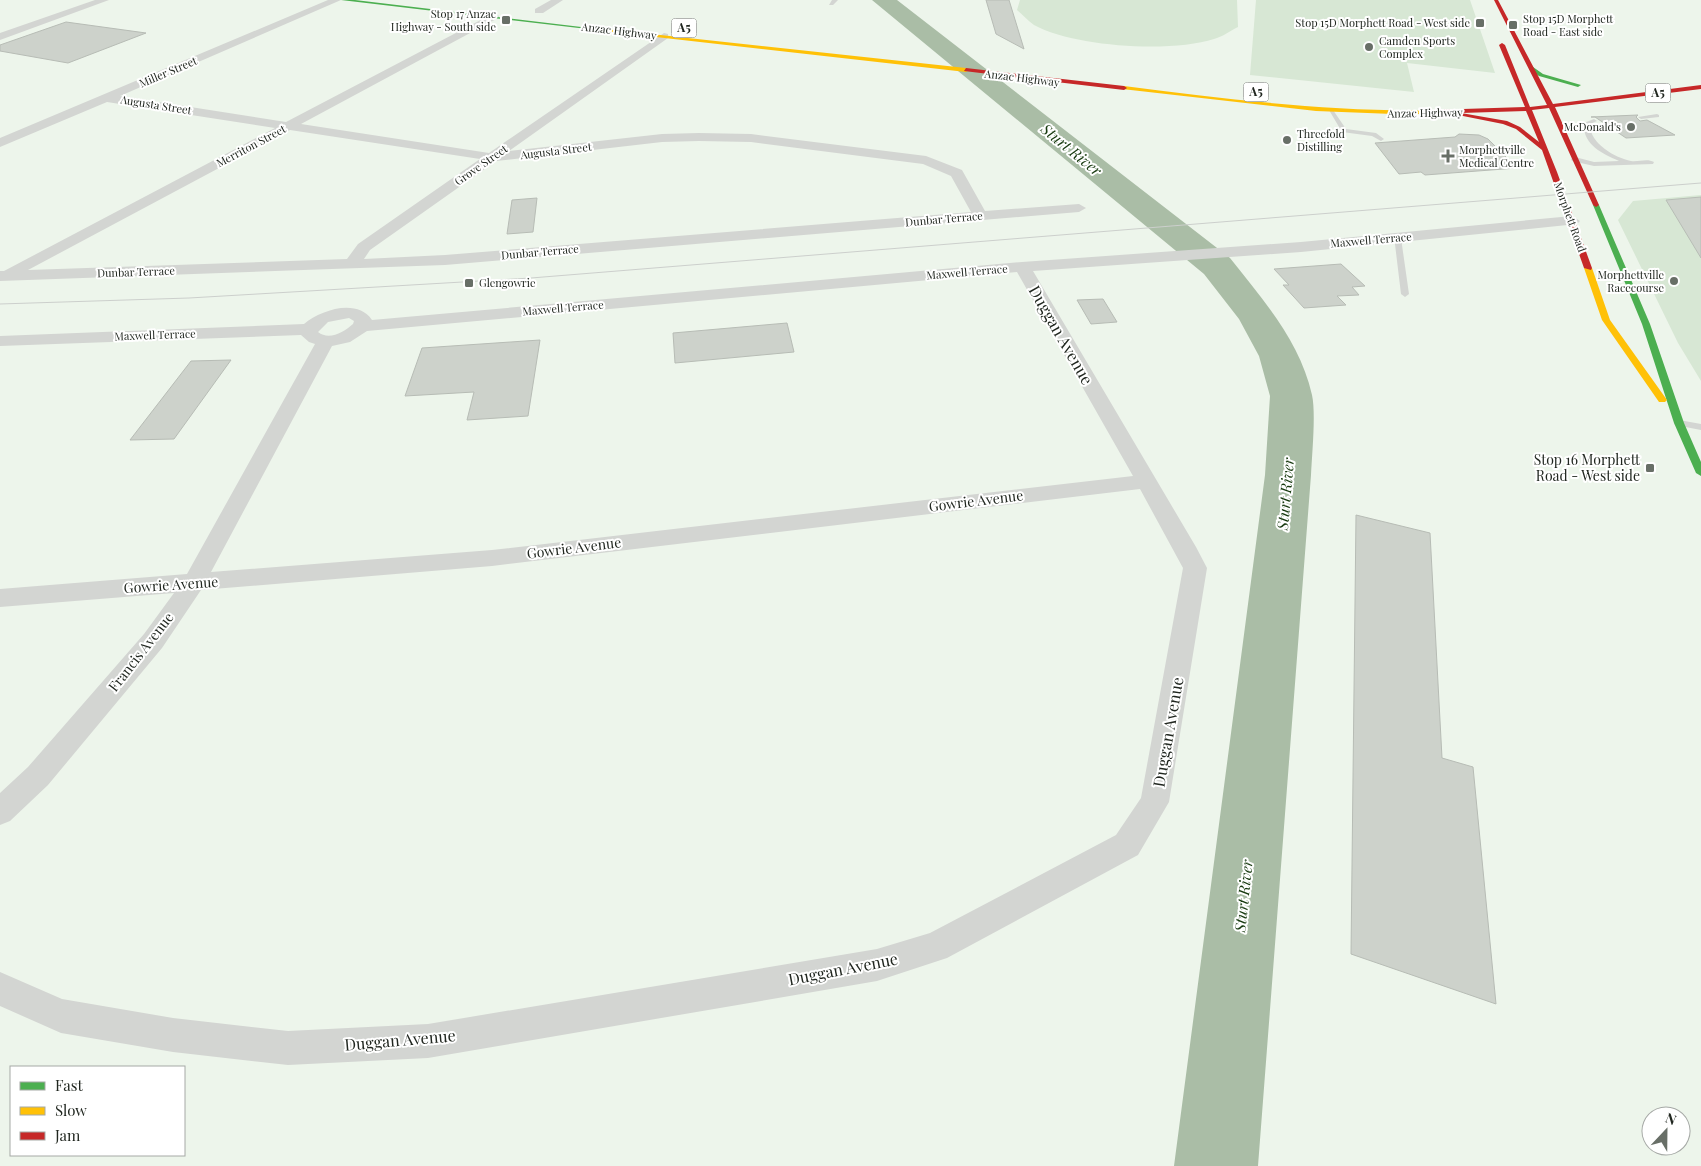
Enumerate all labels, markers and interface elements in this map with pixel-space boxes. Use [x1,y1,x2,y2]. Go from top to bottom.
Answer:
place label: Stop 17 Anzac Highway - South side [391,6,496,34]
place label: Stop 15D Morphett Road - East side [1523,11,1613,39]
marker: Stop 17 Anzac Highway - South side [500,14,512,26]
place label: Stop 15D Morphett Road - West side [1295,15,1470,30]
marker: Stop 15D Morphett Road - West side [1474,17,1486,29]
street label: Anzac Highway [580,18,658,43]
road number: A5 [672,18,696,38]
marker: Stop 15D Morphett Road - East side [1507,19,1519,31]
place label: Camden Sports Complex [1379,33,1455,61]
marker: Camden Sports Complex [1363,41,1375,53]
street label: Miller Street [137,53,199,90]
street label: Anzac Highway [983,65,1061,90]
road number: A5 [1244,82,1268,101]
road number: A5 [1646,84,1670,102]
street label: Augusta Street [119,91,193,118]
street label: Anzac Highway [1386,104,1463,121]
water label: Sturt River [1036,118,1107,180]
place label: McDonald's [1564,119,1621,134]
street label: Merriton Street [213,121,288,170]
marker: McDonald's [1625,121,1637,133]
place label: Threefold Distilling [1297,126,1345,154]
marker: Threefold Distilling [1281,134,1293,146]
street label: Augusta Street [518,139,592,162]
street label: Grove Street [451,141,510,188]
place label: Morphettville Medical Centre [1459,142,1535,170]
marker: Morphettville Medical Centre [1441,149,1455,163]
street label: Morphett Road [1551,180,1590,255]
street label: Dunbar Terrace [905,208,984,229]
street label: Maxwell Terrace [1330,228,1413,251]
street label: Dunbar Terrace [501,241,580,262]
street label: Maxwell Terrace [926,260,1009,283]
street label: Dunbar Terrace [97,263,176,280]
place label: Morphettville Racecourse [1598,267,1664,295]
place label: Glengowrie [479,275,536,290]
marker: Morphettville Racecourse [1668,275,1680,287]
marker: Glengowrie [463,277,475,289]
street label: Duggan Avenue [1024,281,1098,388]
street label: Maxwell Terrace [522,296,605,319]
street label: Maxwell Terrace [114,326,196,343]
place label: Stop 16 Morphett Road - West side [1534,450,1641,485]
water label: Sturt River [1272,456,1298,532]
marker: Stop 16 Morphett Road - West side [1644,462,1656,474]
street label: Gowrie Avenue [928,485,1024,516]
street label: Gowrie Avenue [526,532,622,563]
street label: Gowrie Avenue [123,572,219,597]
street label: Francis Avenue [104,608,178,695]
street label: Duggan Avenue [1147,675,1188,789]
water label: Sturt River [1229,858,1257,934]
street label: Duggan Avenue [786,948,900,989]
street label: Duggan Avenue [344,1024,456,1055]
legend [10,1066,185,1156]
text: Fast [55,1075,84,1095]
text: Slow [55,1100,87,1120]
north arrow [1641,1106,1691,1156]
text: N [1663,1108,1679,1129]
text: Jam [54,1125,81,1145]

